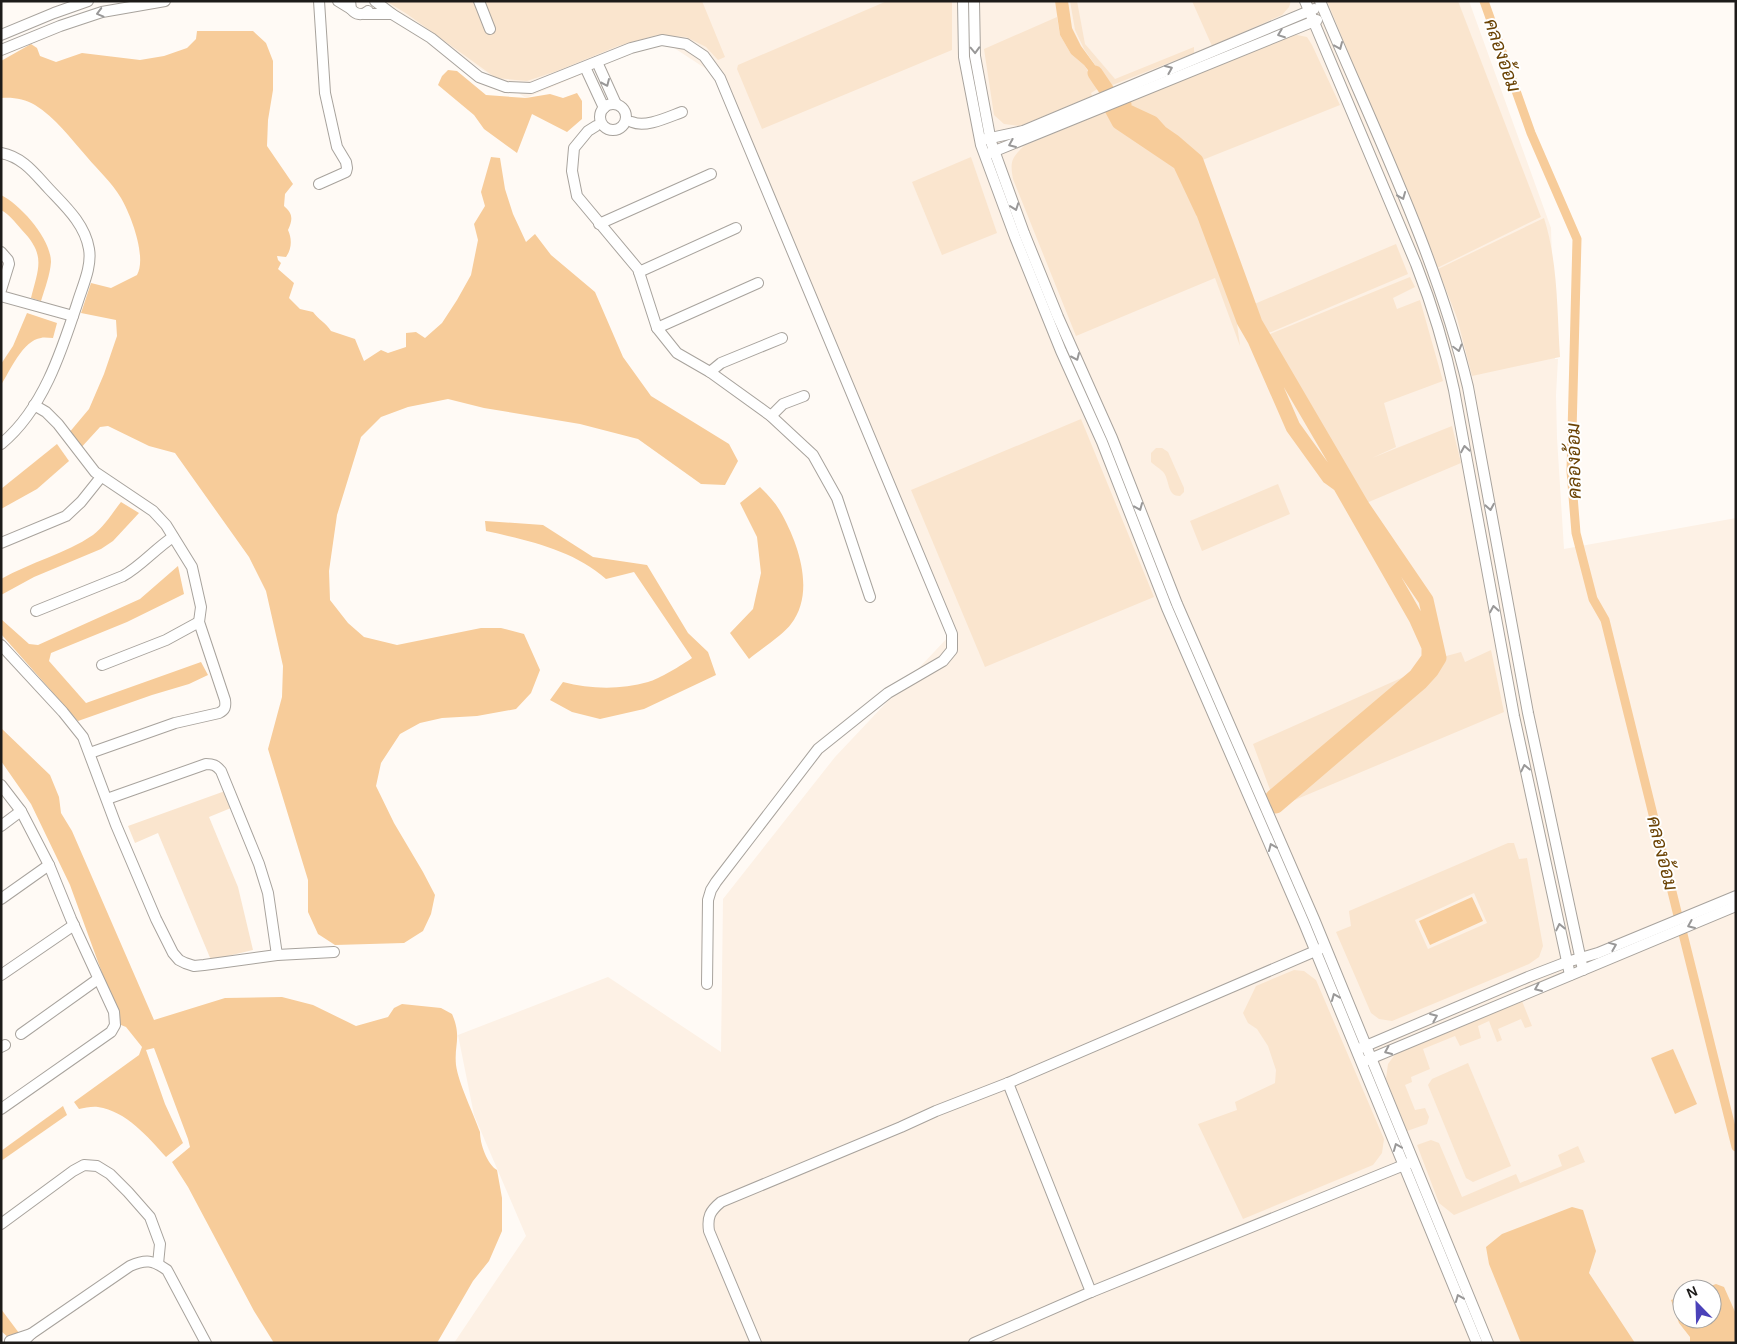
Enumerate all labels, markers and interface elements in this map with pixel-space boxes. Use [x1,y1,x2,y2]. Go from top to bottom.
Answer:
one-way arrow [96,7,105,17]
water label: คลองอ้อม [1480,15,1526,95]
one-way arrow [1277,27,1286,38]
one-way arrow [1333,41,1344,50]
one-way arrow [969,46,980,54]
one-way arrow [1164,65,1173,76]
one-way arrow [600,78,611,87]
one-way arrow [1008,138,1017,149]
one-way arrow [1396,191,1407,200]
one-way arrow [1009,202,1019,211]
one-way arrow [1453,343,1463,352]
one-way arrow [1069,352,1080,361]
water label: คลองอ้อม [1561,422,1585,499]
one-way arrow [1461,444,1471,453]
one-way arrow [1133,502,1143,511]
one-way arrow [1484,503,1495,512]
one-way arrow [1490,604,1500,613]
one-way arrow [1521,764,1531,773]
water label: คลองอ้อม [1643,813,1683,893]
one-way arrow [1267,843,1278,852]
one-way arrow [1687,918,1696,929]
one-way arrow [1555,923,1565,931]
one-way arrow [1608,942,1617,953]
one-way arrow [1534,982,1543,992]
one-way arrow [1331,993,1341,1002]
one-way arrow [1429,1012,1437,1022]
one-way arrow [1384,1044,1393,1055]
one-way arrow [1393,1143,1403,1152]
north arrow [1672,1279,1722,1329]
text: N [1684,1283,1700,1301]
one-way arrow [1454,1294,1465,1303]

